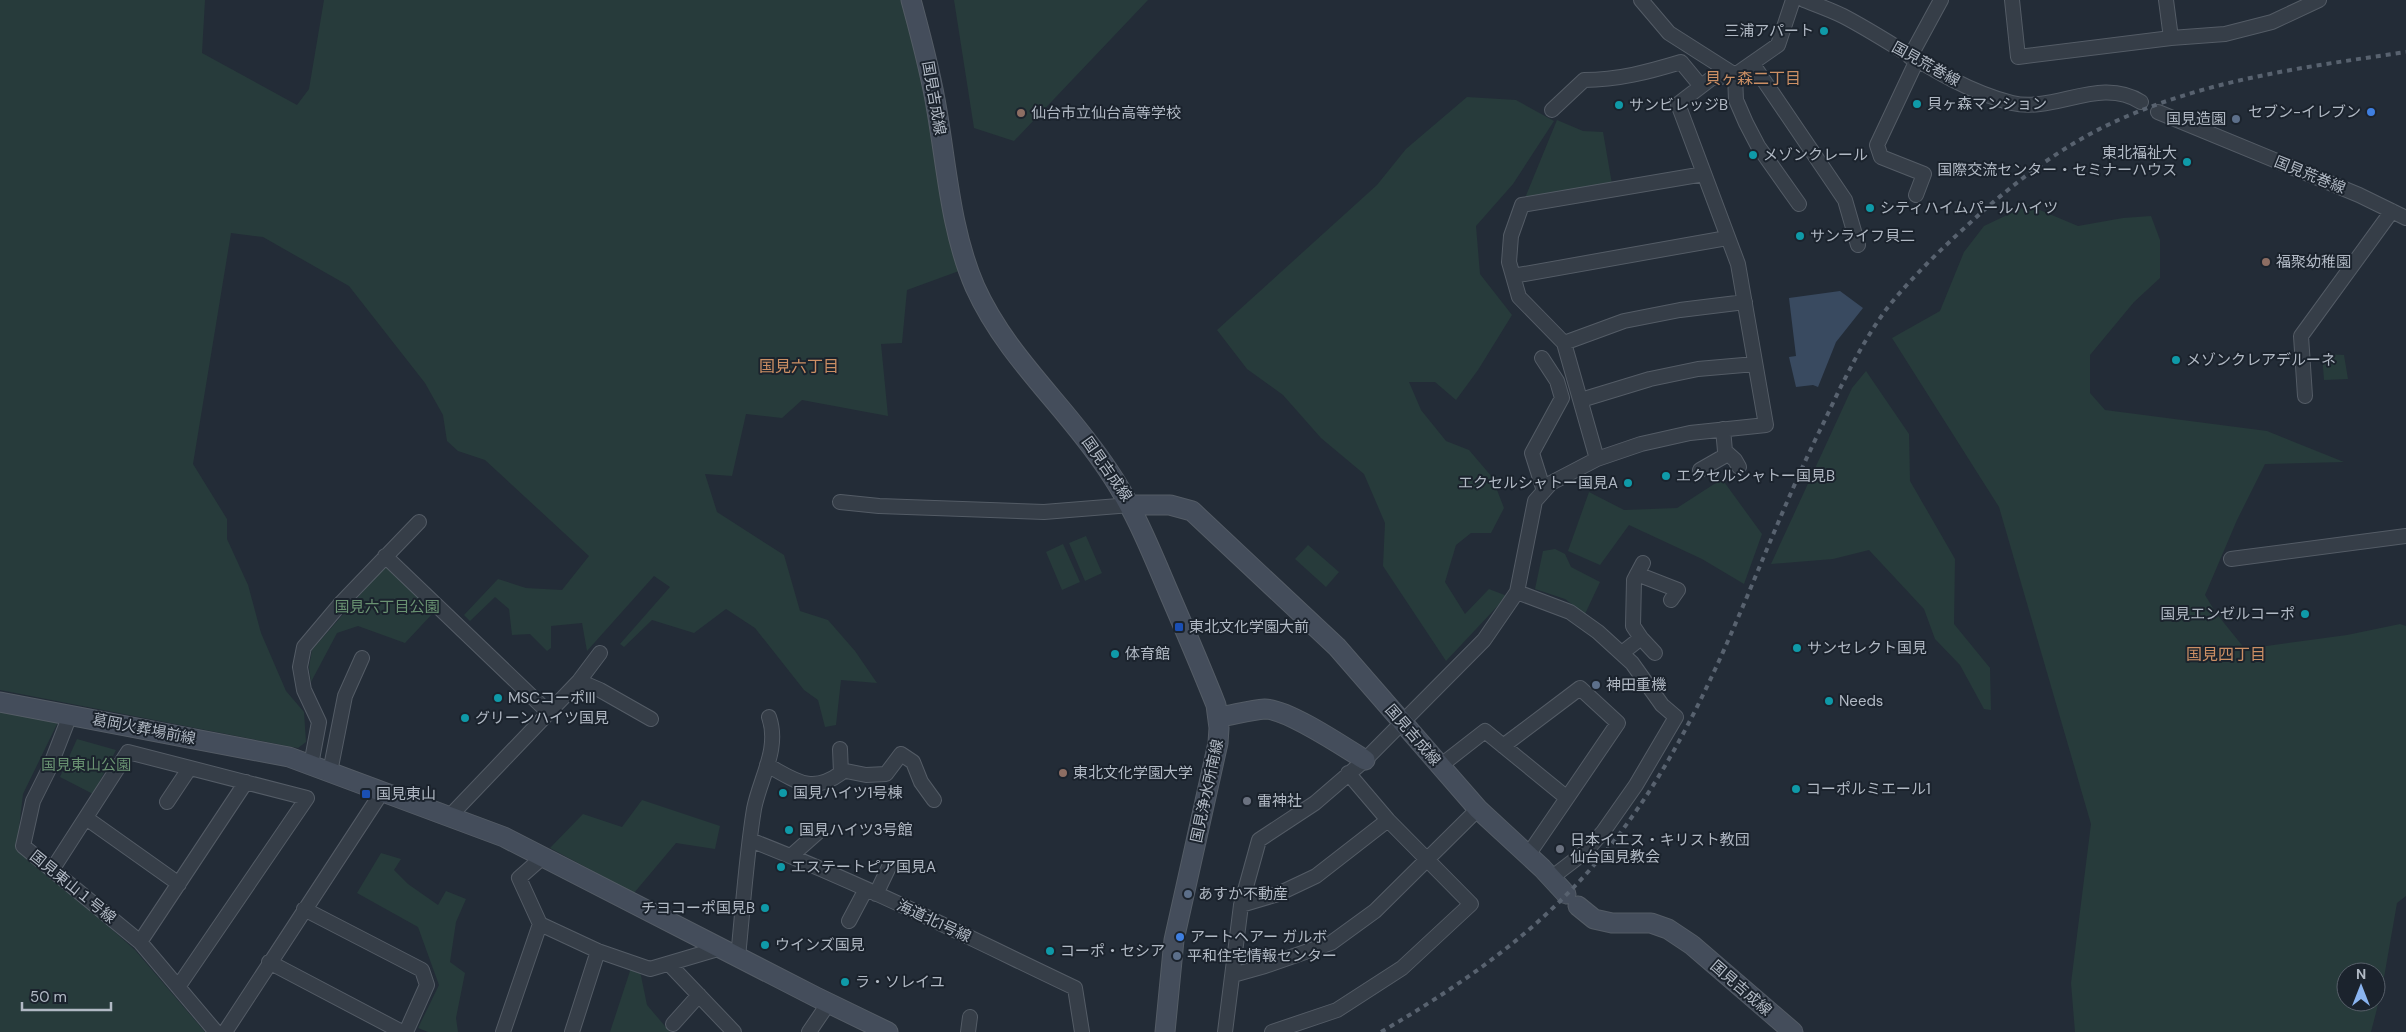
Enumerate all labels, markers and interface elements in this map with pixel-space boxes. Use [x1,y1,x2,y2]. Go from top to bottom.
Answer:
place label: 三浦アパート [1724,21,1814,41]
marker: 三浦アパート [1818,25,1830,37]
street label: 国見荒巻線 [1888,37,1964,91]
street label: 国見吉成線 [918,59,950,137]
district label: 貝ヶ森二丁目 [1705,68,1801,89]
place label: 貝ヶ森マンション [1927,94,2047,114]
place label: サンビレッジB [1629,95,1728,115]
marker: 貝ヶ森マンション [1911,98,1923,110]
marker: サンビレッジB [1613,99,1625,111]
place label: セブン-イレブン [2248,102,2361,122]
place label: 仙台市立仙台高等学校 [1031,103,1181,123]
marker: セブン-イレブン [2365,106,2377,118]
marker: 仙台市立仙台高等学校 [1015,107,1027,119]
place label: 国見造園 [2166,109,2226,129]
marker: 国見造園 [2230,113,2242,125]
place label: 東北福祉大 国際交流センター・セミナーハウス [1937,143,2177,180]
place label: メゾンクレール [1763,145,1868,165]
marker: メゾンクレール [1747,149,1759,161]
street label: 国見荒巻線 [2271,152,2349,198]
marker: 東北福祉大 国際交流センター・セミナーハウス [2181,156,2193,168]
place label: シティハイムパールハイツ [1880,198,2058,218]
marker: シティハイムパールハイツ [1864,202,1876,214]
place label: サンライフ貝二 [1810,226,1915,246]
marker: サンライフ貝二 [1794,230,1806,242]
place label: 福聚幼稚園 [2276,252,2351,272]
marker: 福聚幼稚園 [2260,256,2272,268]
place label: メゾンクレアデルーネ [2186,350,2336,370]
marker: メゾンクレアデルーネ [2170,354,2182,366]
district label: 国見六丁目 [759,356,839,377]
street label: 国見吉成線 [1077,433,1137,505]
place label: エクセルシャトー国見B [1676,466,1835,486]
marker: エクセルシャトー国見B [1660,470,1672,482]
place label: エクセルシャトー国見A [1458,473,1618,493]
marker: エクセルシャトー国見A [1622,477,1634,489]
park label: 国見六丁目公園 [334,597,440,617]
place label: 国見エンゼルコーポ [2160,604,2295,624]
marker: 国見エンゼルコーポ [2299,608,2311,620]
place label: 東北文化学園大前 [1189,617,1309,637]
marker: 東北文化学園大前 [1173,621,1185,633]
place label: サンセレクト国見 [1807,638,1927,658]
marker: サンセレクト国見 [1791,642,1803,654]
place label: 体育館 [1125,644,1170,664]
district label: 国見四丁目 [2186,644,2266,665]
marker: 体育館 [1109,648,1121,660]
place label: 神田重機 [1606,675,1666,695]
marker: 神田重機 [1590,679,1602,691]
place label: MSCコーポIII [508,688,596,708]
place label: Needs [1839,691,1883,711]
marker: MSCコーポIII [492,692,504,704]
marker: Needs [1823,695,1835,707]
street label: 国見吉成線 [1381,700,1445,770]
place label: グリーンハイツ国見 [475,708,609,728]
street label: 葛岡火葬場前線 [91,709,197,749]
marker: グリーンハイツ国見 [459,712,471,724]
street label: 国見浄水所南線 [1186,738,1228,844]
park label: 国見東山公園 [41,755,131,775]
place label: 東北文化学園大学 [1073,763,1193,783]
marker: 東北文化学園大学 [1057,767,1069,779]
place label: コーポルミエール1 [1806,779,1931,799]
place label: 国見ハイツ1号棟 [793,783,902,803]
marker: コーポルミエール1 [1790,783,1802,795]
place label: 国見東山 [376,784,436,804]
marker: 国見ハイツ1号棟 [777,787,789,799]
marker: 国見東山 [360,788,372,800]
place label: 雷神社 [1257,791,1302,811]
marker: 雷神社 [1241,795,1253,807]
place label: 国見ハイツ3号館 [799,820,913,840]
marker: 国見ハイツ3号館 [783,824,795,836]
place label: 日本イエス・キリスト教団 仙台国見教会 [1570,830,1750,867]
marker: 日本イエス・キリスト教団 仙台国見教会 [1554,843,1566,855]
street label: 国見東山１号線 [26,846,120,928]
place label: エステートピア国見A [791,857,936,877]
marker: エステートピア国見A [775,861,787,873]
place label: あすか不動産 [1198,884,1288,904]
marker: あすか不動産 [1182,888,1194,900]
street label: 海道北1号線 [894,895,974,947]
place label: チヨコーポ国見B [641,898,755,918]
marker: チヨコーポ国見B [759,902,771,914]
place label: アートヘアー ガルボ [1190,927,1327,947]
marker: アートヘアー ガルボ [1174,931,1186,943]
place label: ウインズ国見 [775,935,865,955]
marker: ウインズ国見 [759,939,771,951]
place label: コーポ・セシア [1060,941,1165,961]
marker: コーポ・セシア [1044,945,1056,957]
place label: 平和住宅情報センター [1187,946,1337,966]
marker: 平和住宅情報センター [1171,950,1183,962]
street label: 国見吉成線 [1706,956,1776,1020]
north arrow [2336,962,2386,1012]
text: N [2356,965,2366,983]
place label: ラ・ソレイユ [855,972,945,992]
marker: ラ・ソレイユ [839,976,851,988]
scale bar [22,980,111,1012]
text: 50 m [30,987,67,1007]

